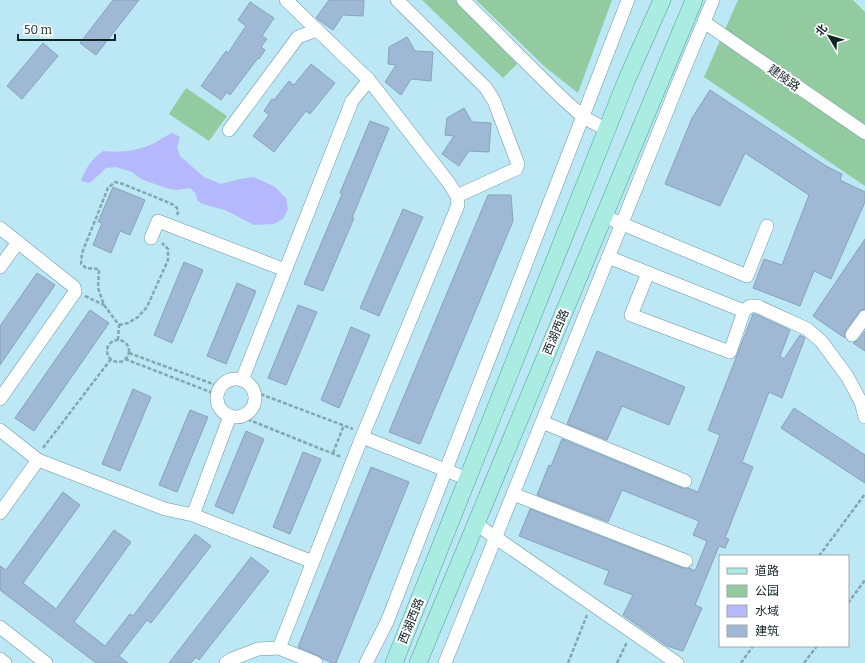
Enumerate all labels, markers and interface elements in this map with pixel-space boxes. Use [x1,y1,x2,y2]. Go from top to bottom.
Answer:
scale bar [18,16,115,42]
north arrow [809,16,849,56]
text: 北 [813,22,830,38]
text: 50 m [24,23,53,37]
street label: 建陵路 [765,62,803,94]
street label: 西湖西路 [540,307,572,357]
legend [719,555,849,647]
text: 道路 [755,564,779,578]
text: 公园 [755,584,779,598]
street label: 西湖西路 [396,596,426,646]
text: 水域 [755,604,779,618]
text: 建筑 [755,624,779,638]

